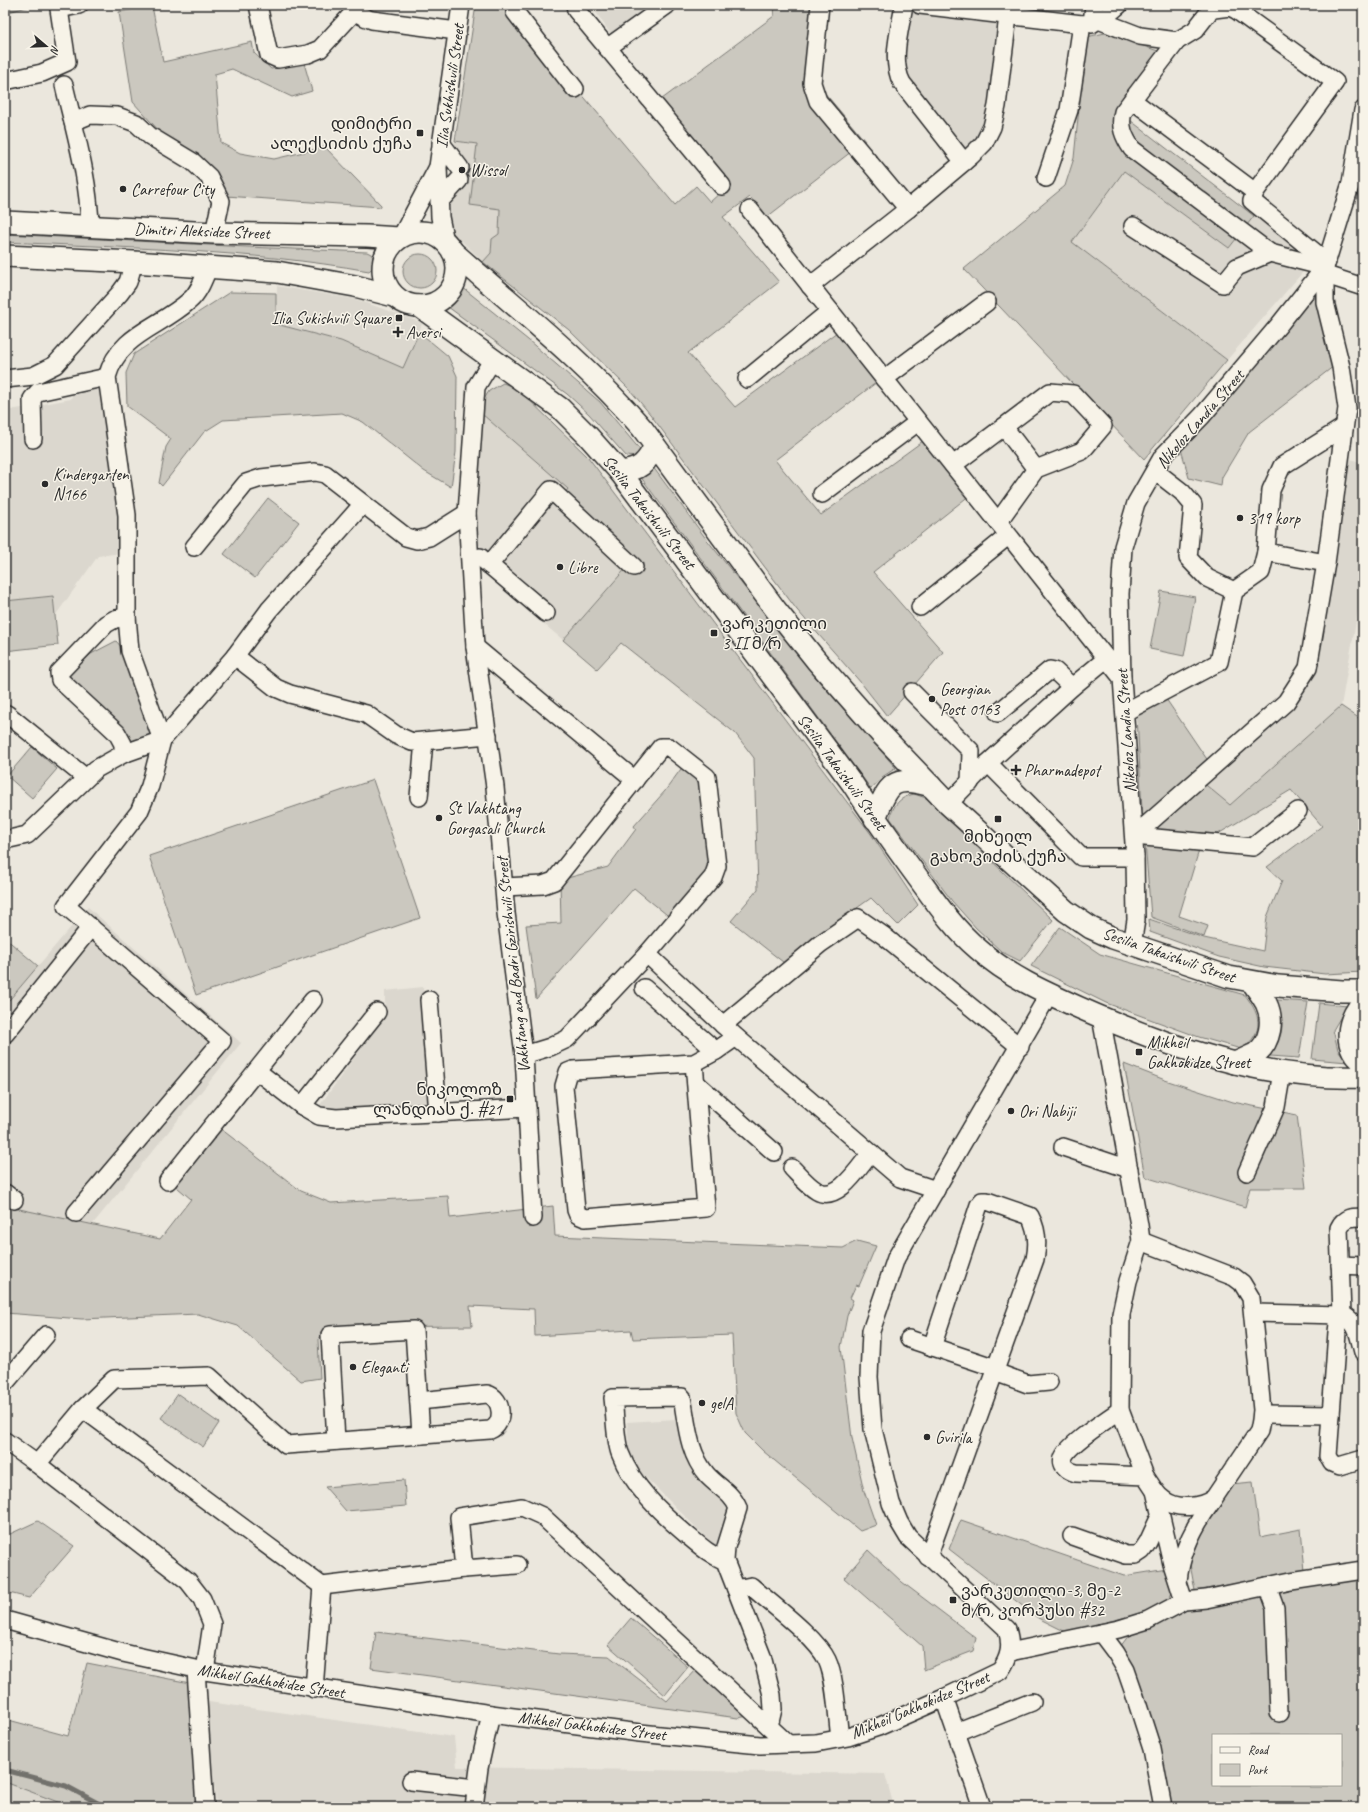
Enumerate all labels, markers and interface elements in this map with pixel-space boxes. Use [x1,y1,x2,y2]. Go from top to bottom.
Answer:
street label: Ilia Sukhishvili Street [431,20,469,149]
north arrow [26,26,66,66]
text: N [47,44,63,57]
place label: დიმიტრი ალექსიძის ქუჩა [270,113,412,154]
marker: დიმიტრი ალექსიძის ქუჩა [415,128,425,138]
place label: Wissol [470,160,510,181]
marker: Wissol [457,165,467,175]
place label: Carrefour City [131,179,216,200]
marker: Carrefour City [118,184,128,194]
street label: Dimitri Aleksidze Street [134,218,272,244]
place label: Ilia Sukishvili Square [271,308,392,329]
marker: Ilia Sukishvili Square [394,313,404,323]
place label: Aversi [406,322,443,343]
marker: Aversi [393,327,403,337]
street label: Nikoloz Landia Street [1151,363,1250,473]
street label: Sesilia Takaishvili Street [598,451,701,575]
place label: Kindergarten N166 [53,464,130,505]
marker: Kindergarten N166 [40,479,50,489]
place label: 319 korp [1248,508,1302,529]
marker: 319 korp [1235,513,1245,523]
place label: Libre [568,557,599,578]
marker: Libre [555,562,565,572]
place label: ვარკეთილი 3 II მ/რ [722,613,827,654]
marker: ვარკეთილი 3 II მ/რ [709,628,719,638]
street label: Nikoloz Landia Street [1111,666,1141,794]
place label: Georgian Post 0163 [940,679,1001,720]
marker: Georgian Post 0163 [927,694,937,704]
street label: Sesilia Takaishvili Street [793,710,893,836]
place label: Pharmadepot [1024,760,1102,781]
marker: Pharmadepot [1011,765,1021,775]
place label: St Vakhtang Gorgasali Church [447,798,546,839]
marker: St Vakhtang Gorgasali Church [434,813,444,823]
marker: მიხეილ გახოკიძის ქუჩა [993,814,1003,824]
place label: მიხეილ გახოკიძის ქუჩა [930,826,1066,867]
street label: Vakhtang and Badri Gzirishvili Street [491,854,535,1074]
street label: Sesilia Takaishvili Street [1100,922,1240,988]
place label: Mikheil Gakhokidze Street [1147,1032,1253,1073]
marker: Mikheil Gakhokidze Street [1134,1047,1144,1057]
place label: ნიკოლოზ ლანდიას ქ. #21 [373,1079,503,1120]
marker: ნიკოლოზ ლანდიას ქ. #21 [505,1094,515,1104]
place label: Ori Nabiji [1019,1101,1077,1122]
marker: Ori Nabiji [1006,1106,1016,1116]
place label: Eleganti [361,1357,411,1378]
marker: Eleganti [348,1362,358,1372]
place label: gelA [710,1393,734,1414]
marker: gelA [697,1398,707,1408]
place label: Gvirila [935,1427,974,1448]
marker: Gvirila [922,1432,932,1442]
place label: ვარკეთილი-3, მე-2 მ/რ, კორპუსი #32 [961,1580,1121,1621]
marker: ვარკეთილი-3, მე-2 მ/რ, კორპუსი #32 [948,1595,958,1605]
street label: Mikheil Gakhokidze Street [196,1659,348,1703]
street label: Mikheil Gakhokidze Street [848,1665,995,1744]
street label: Mikheil Gakhokidze Street [517,1707,669,1746]
legend [1212,1734,1342,1786]
text: Road [1248,1742,1270,1758]
text: Park [1248,1762,1269,1778]

